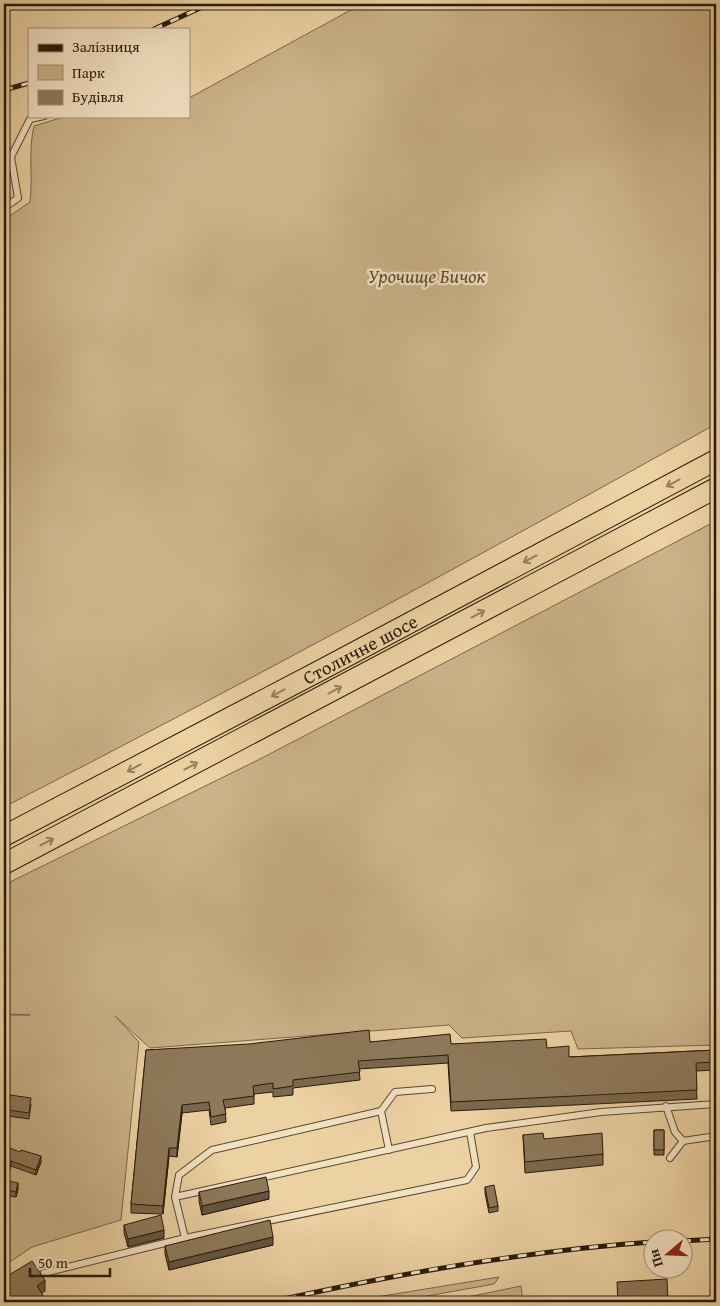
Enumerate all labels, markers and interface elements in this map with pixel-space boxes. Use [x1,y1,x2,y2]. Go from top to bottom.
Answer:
legend [28,28,190,118]
text: Залізниця [72,36,140,57]
text: Парк [72,62,105,83]
text: Будівля [72,86,124,107]
park label: Урочище Бичок [368,262,486,290]
one-way arrow [667,478,681,488]
one-way arrow [523,555,538,564]
street label: Столичне шосе [297,607,423,691]
one-way arrow [471,609,486,619]
one-way arrow [327,685,342,694]
one-way arrow [271,689,286,698]
one-way arrow [183,761,198,770]
one-way arrow [127,764,142,773]
one-way arrow [39,837,54,846]
north arrow [642,1228,692,1278]
scale bar [30,1246,110,1278]
text: Пн [643,1246,668,1270]
text: 50 m [38,1252,69,1273]

